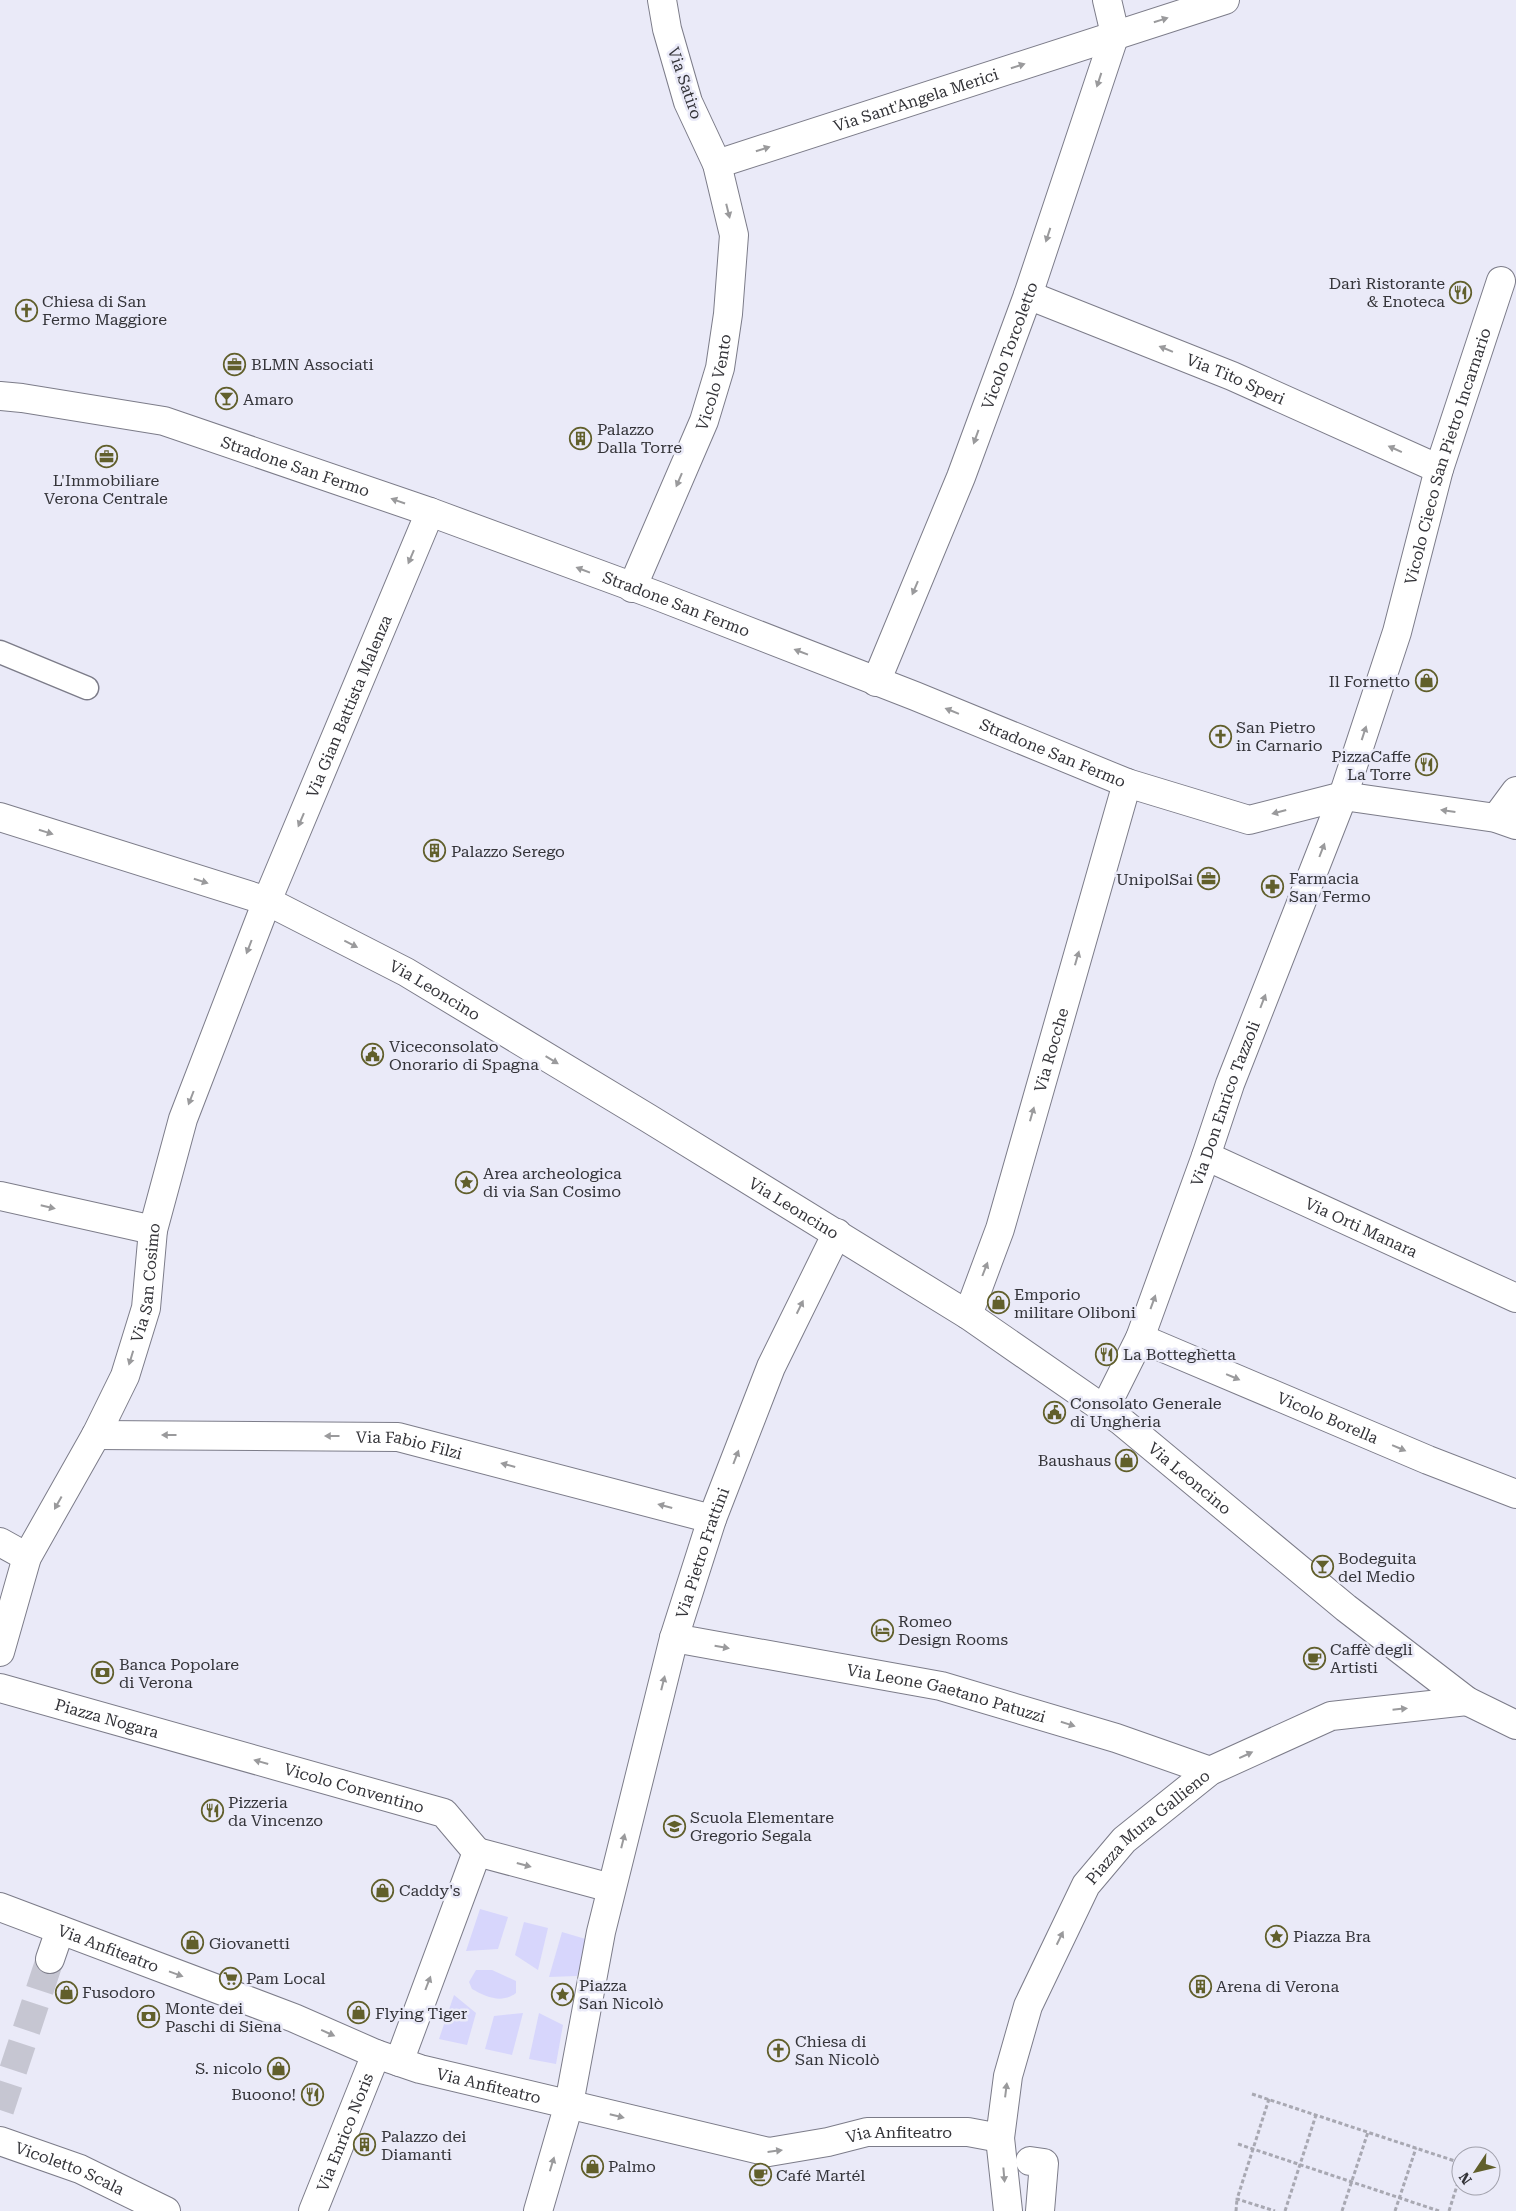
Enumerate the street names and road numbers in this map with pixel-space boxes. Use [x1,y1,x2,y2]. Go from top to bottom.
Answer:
street label: Via Satiro [664,45,706,122]
street label: Via Sant'Angela Merici [831,64,1001,135]
street label: Vicolo Torcoletto [977,279,1041,412]
street label: Vicolo Cieco San Pietro Incarnario [1400,325,1494,587]
street label: Vicolo Vento [692,333,734,433]
street label: Via Tito Speri [1184,349,1288,408]
street label: Stradone San Fermo [219,432,373,500]
street label: Stradone San Fermo [600,567,753,640]
street label: Via Gian Battista Malenza [302,612,395,800]
street label: Stradone San Fermo [977,714,1129,791]
street label: Via Leoncino [386,956,484,1024]
street label: Via Rocche [1030,1005,1072,1094]
street label: Via Don Enrico Tazzoli [1186,1018,1263,1189]
street label: Via Leoncino [745,1173,843,1243]
street label: Via Orti Manara [1302,1193,1421,1261]
street label: Via San Cosimo [127,1220,164,1344]
street label: Vicolo Borella [1274,1388,1382,1448]
street label: Via Fabio Filzi [356,1427,464,1463]
street label: Via Leoncino [1144,1438,1235,1518]
street label: Via Pietro Frattini [671,1485,733,1620]
street label: Via Leone Gaetano Patuzzi [845,1660,1048,1726]
street label: Piazza Nogara [53,1694,161,1742]
street label: Vicolo Conventino [282,1759,427,1817]
street label: Piazza Mura Gallieno [1081,1766,1214,1888]
street label: Via Anfiteatro [55,1920,162,1976]
street label: Via Anfiteatro [435,2064,543,2107]
street label: Via Enrico Noris [312,2070,377,2194]
street label: Via Anfiteatro [844,2122,952,2147]
street label: Vicoletto Scala [13,2138,128,2199]

